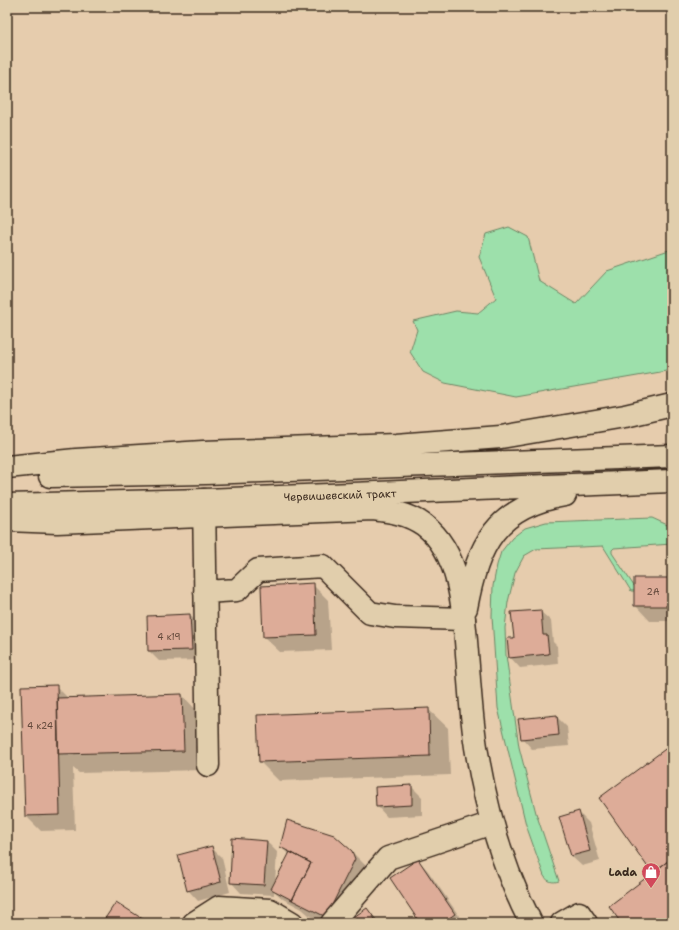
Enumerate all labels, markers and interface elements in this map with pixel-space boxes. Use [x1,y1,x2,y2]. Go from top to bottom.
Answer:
street label: Червишевский тракт [283,486,397,505]
house number: 2А [647,586,660,598]
house number: 4 к19 [157,631,181,643]
house number: 4 к24 [27,720,53,732]
shop icon: Lada [640,861,662,889]
place label: Lada [609,865,637,880]

